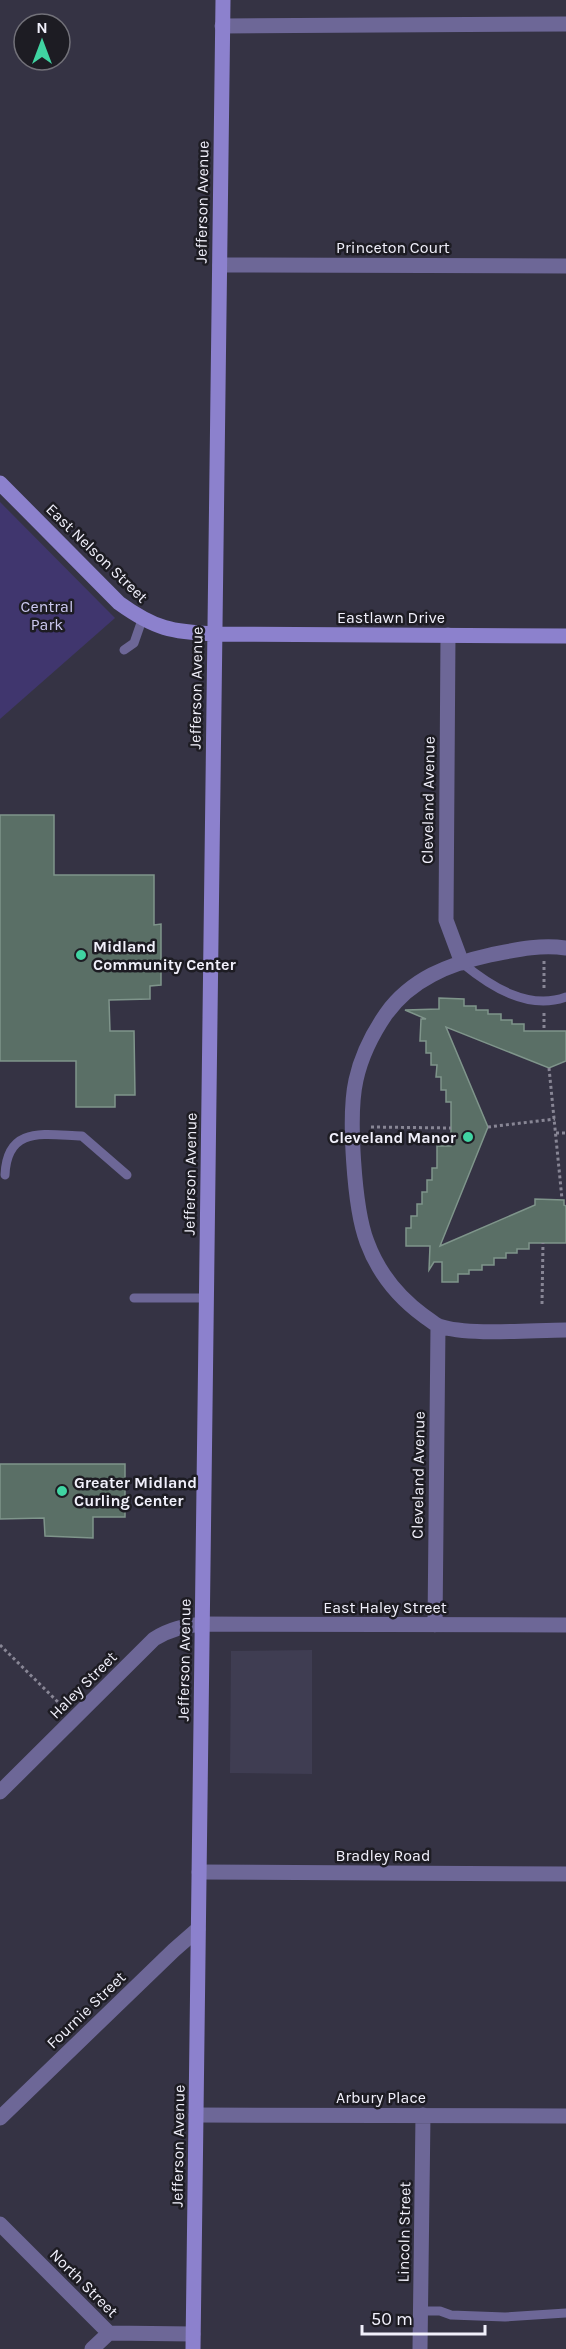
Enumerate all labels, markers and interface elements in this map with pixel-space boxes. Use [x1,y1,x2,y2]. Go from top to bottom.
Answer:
north arrow [12,12,72,72]
text: N [36,18,48,37]
street label: Jefferson Avenue [191,140,213,264]
street label: Princeton Court [336,238,450,257]
street label: East Nelson Street [42,500,152,606]
park label: Central Park [21,597,73,634]
street label: Eastlawn Drive [337,608,445,627]
street label: Jefferson Avenue [185,626,207,750]
street label: Cleveland Avenue [417,736,439,864]
place label: Midland Community Center [93,937,237,974]
marker: Midland Community Center [74,948,88,962]
street label: Jefferson Avenue [179,1112,201,1236]
place label: Cleveland Manor [329,1128,457,1147]
marker: Cleveland Manor [461,1130,475,1144]
street label: Cleveland Avenue [407,1411,429,1539]
place label: Greater Midland Curling Center [74,1473,197,1510]
marker: Greater Midland Curling Center [55,1484,69,1498]
street label: Jefferson Avenue [173,1598,195,1722]
street label: East Haley Street [323,1598,447,1617]
street label: Haley Street [45,1647,121,1723]
street label: Bradley Road [336,1846,430,1865]
street label: Fournie Street [43,1968,129,2052]
street label: Jefferson Avenue [167,2084,189,2208]
street label: Arbury Place [336,2088,426,2107]
street label: Lincoln Street [394,2181,414,2283]
street label: North Street [46,2245,122,2321]
scale bar [362,2298,485,2336]
text: 50 m [371,2308,413,2330]

